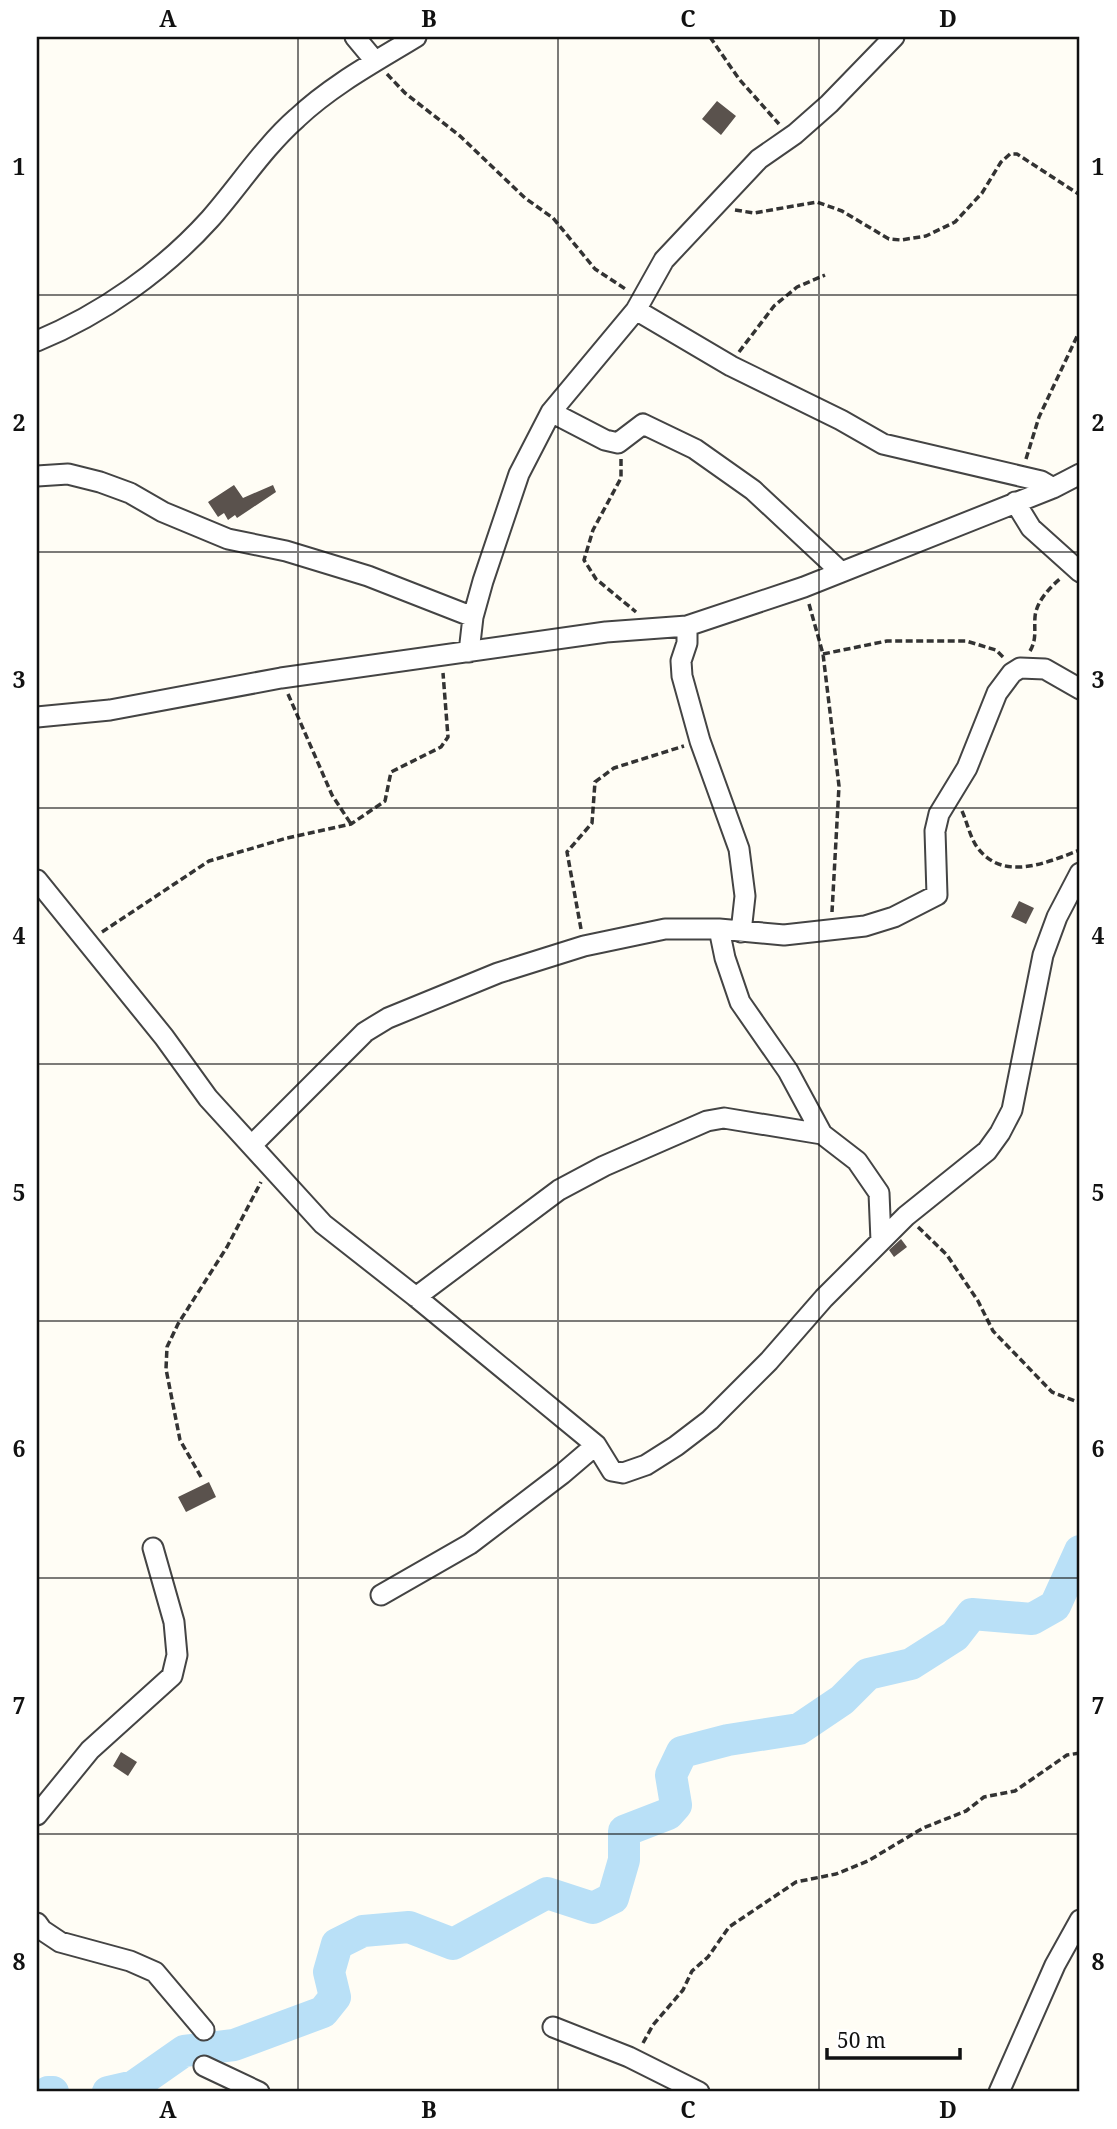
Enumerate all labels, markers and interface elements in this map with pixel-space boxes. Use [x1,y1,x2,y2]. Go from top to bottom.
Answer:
text: A [159,2,177,34]
text: B [421,2,437,34]
text: C [680,2,696,34]
text: D [939,2,957,34]
text: 1 [13,150,26,182]
text: 1 [1092,150,1105,182]
text: 2 [13,406,26,438]
text: 2 [1092,406,1105,438]
text: 3 [13,663,26,695]
text: 3 [1092,663,1105,695]
text: 4 [13,919,26,951]
text: 4 [1092,919,1105,951]
text: 5 [13,1176,26,1208]
text: 5 [1092,1176,1105,1208]
text: 6 [13,1432,26,1464]
text: 6 [1092,1432,1105,1464]
text: 7 [13,1689,26,1721]
text: 7 [1092,1689,1105,1721]
text: 8 [13,1945,26,1977]
text: 8 [1092,1945,1105,1977]
scale bar [827,2017,960,2061]
text: 50 m [837,2026,886,2054]
text: A [159,2093,177,2125]
text: B [421,2093,437,2125]
text: C [680,2093,696,2125]
text: D [939,2093,957,2125]

